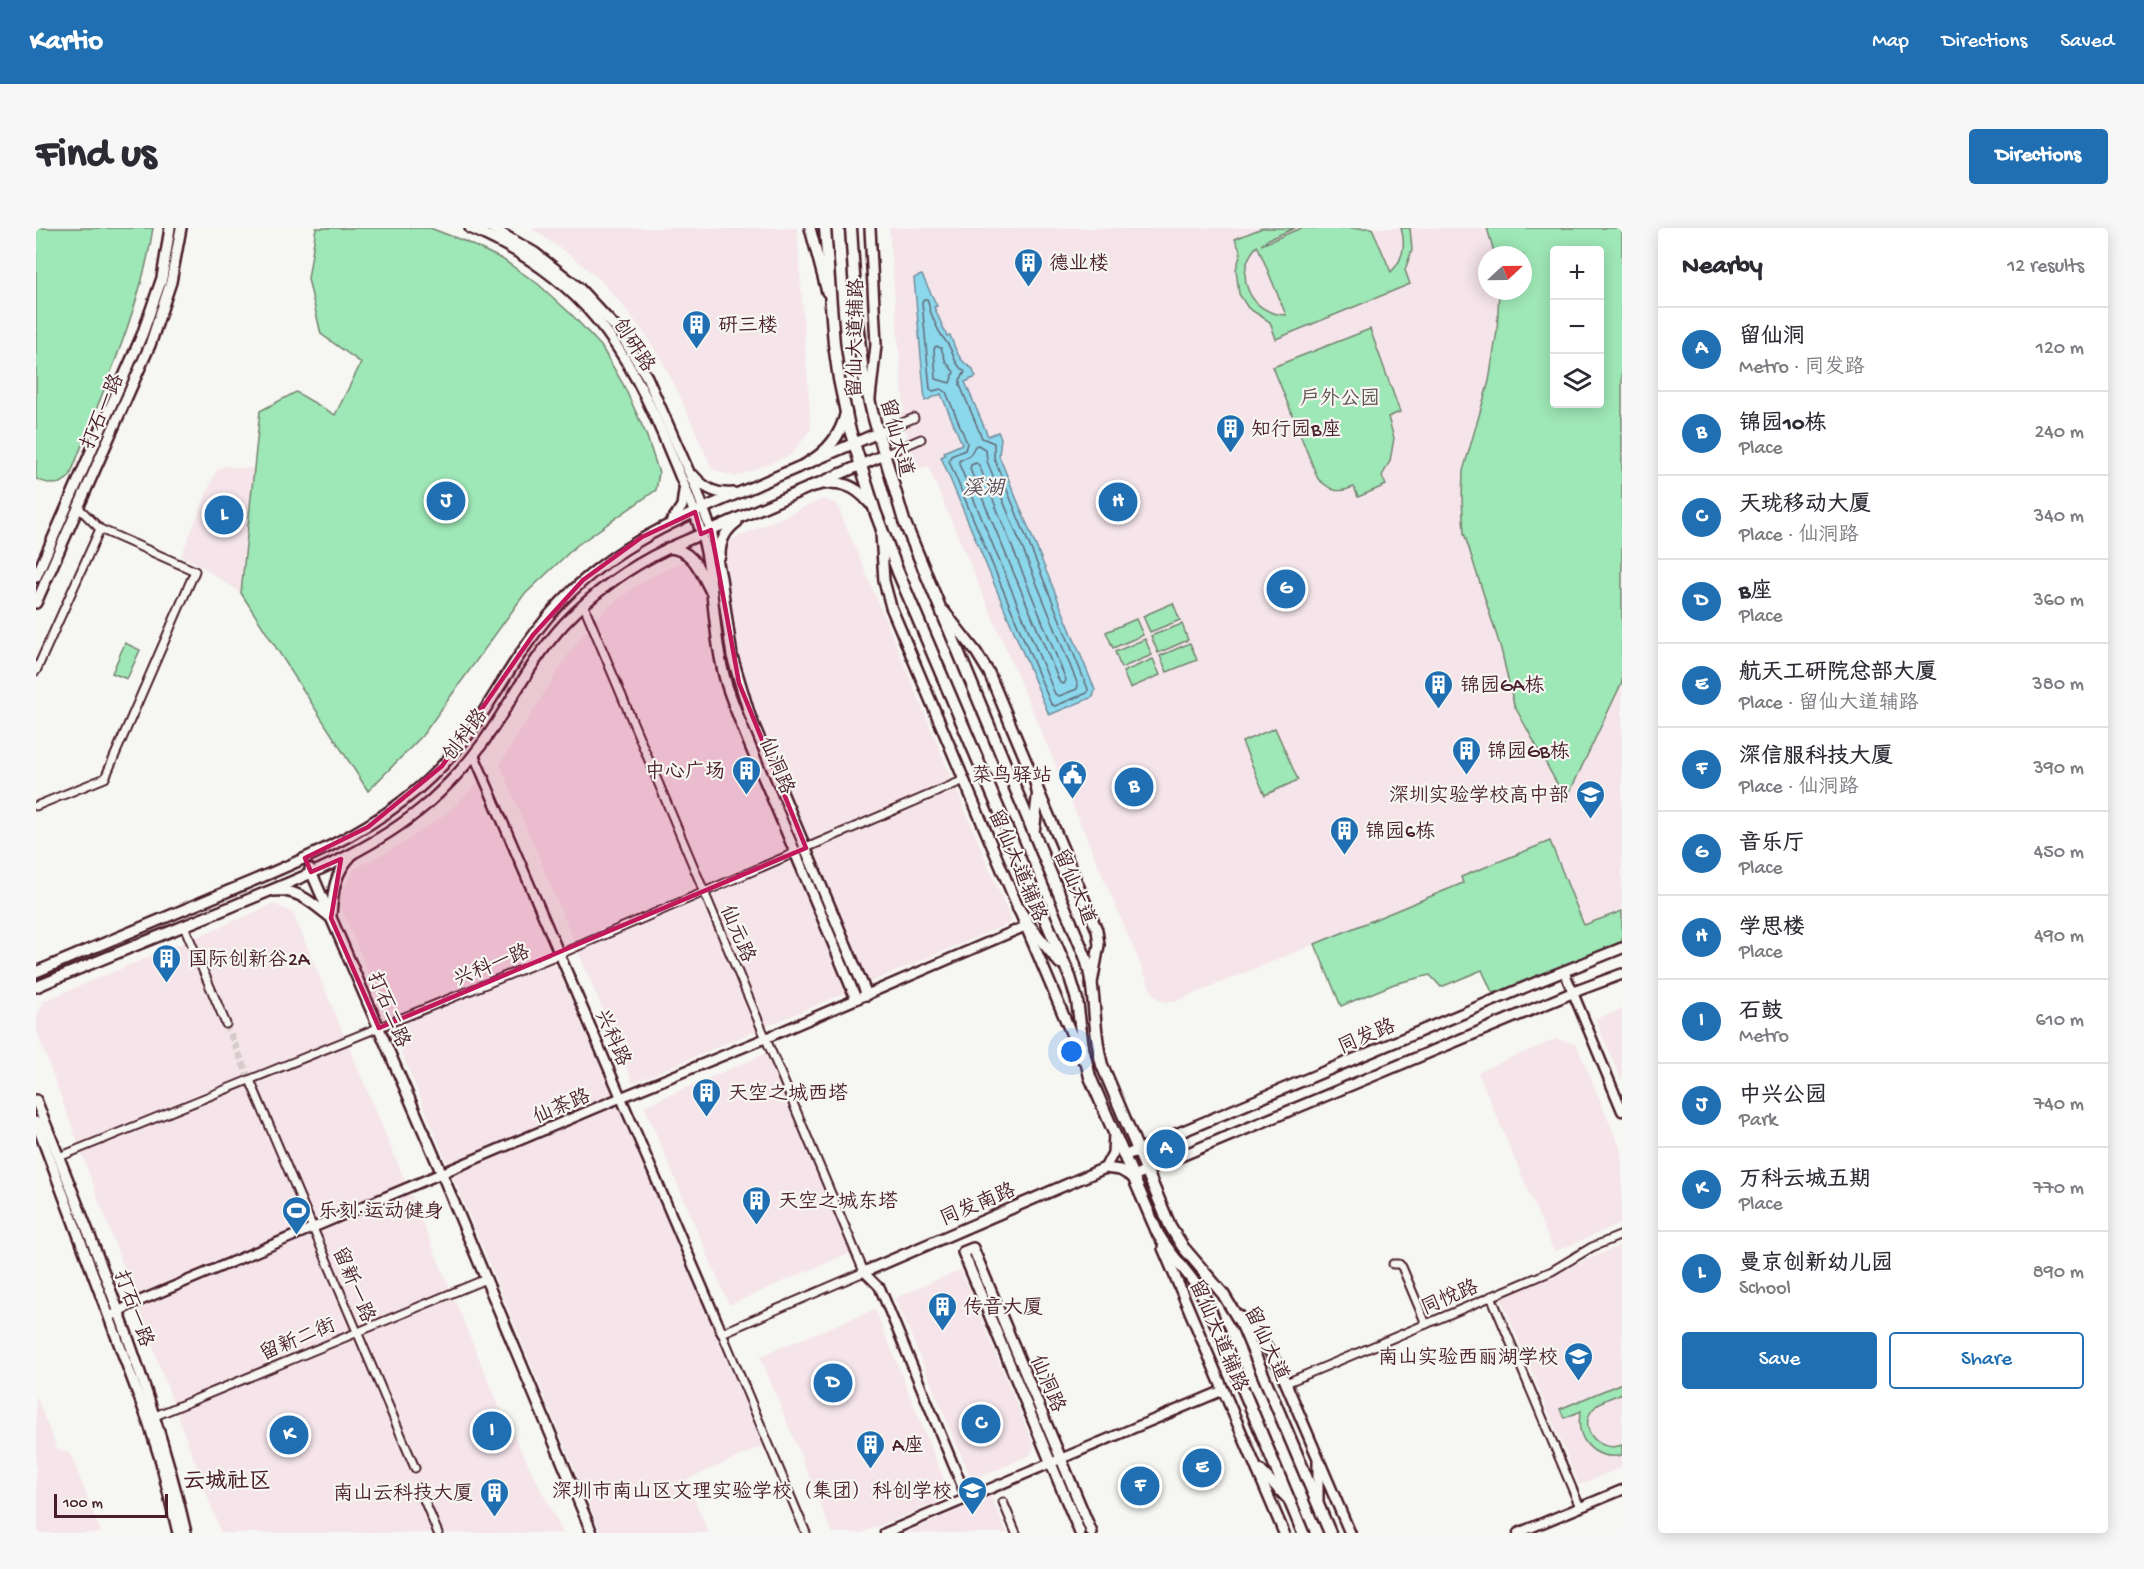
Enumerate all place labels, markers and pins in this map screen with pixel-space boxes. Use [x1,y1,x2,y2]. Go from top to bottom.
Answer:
building icon: 德业楼 [1012,246,1044,288]
place label: 德业楼 [1049,252,1109,277]
building icon: 研三楼 [681,308,713,350]
place label: 研三楼 [718,314,778,339]
building icon: 知行园B座 [1214,412,1246,454]
place label: 知行园B座 [1251,418,1341,443]
pin: J [426,478,466,524]
pin: H [1098,480,1138,524]
pin: L [204,492,243,538]
pin: G [1266,566,1306,612]
building icon: 锦园GA栋 [1423,668,1455,710]
place label: 锦园GA栋 [1460,674,1544,699]
building icon: 锦园GB栋 [1450,734,1482,776]
place label: 锦园GB栋 [1487,740,1570,765]
building icon: 中心广场 [730,754,762,796]
public building icon: 菜鸟驿站 [1057,758,1089,800]
place label: 中心广场 [645,760,725,785]
place label: 菜鸟驿站 [972,764,1052,789]
pin: B [1114,764,1154,810]
school or university icon: 深圳实验学校高中部 [1574,778,1606,820]
place label: 深圳实验学校高中部 [1389,784,1569,809]
building icon: 锦园6栋 [1328,814,1360,856]
place label: 锦园6栋 [1365,820,1435,845]
building icon: 国际创新谷2A [151,942,183,984]
place label: 国际创新谷2A [188,948,311,973]
building icon: 天空之城西塔 [691,1076,723,1118]
place label: 天空之城西塔 [728,1082,848,1107]
pin: A [1146,1126,1186,1172]
building icon: 天空之城东塔 [741,1184,773,1226]
place label: 天空之城东塔 [778,1190,898,1215]
sports icon: 乐刻·运动健身 [281,1194,313,1236]
place label: 乐刻·运动健身 [318,1200,444,1225]
building icon: 传音大厦 [926,1290,958,1332]
place label: 传音大厦 [963,1296,1043,1321]
school or university icon: 南山实验西丽湖学校 [1563,1340,1595,1382]
place label: 南山实验西丽湖学校 [1378,1346,1558,1371]
pin: D [814,1360,852,1406]
pin: C [962,1402,1000,1446]
pin: I [472,1408,512,1454]
pin: K [270,1412,308,1458]
building icon: A座 [855,1428,887,1470]
place label: A座 [892,1434,924,1459]
pin: E [1182,1446,1222,1490]
pin: F [1120,1464,1160,1508]
school or university icon: 深圳市南山区文理实验学校（集团）科创学校 [957,1474,989,1516]
building icon: 南山云科技大厦 [478,1476,510,1518]
place label: 深圳市南山区文理实验学校（集团）科创学校 [552,1480,952,1505]
place label: 南山云科技大厦 [333,1482,473,1507]

